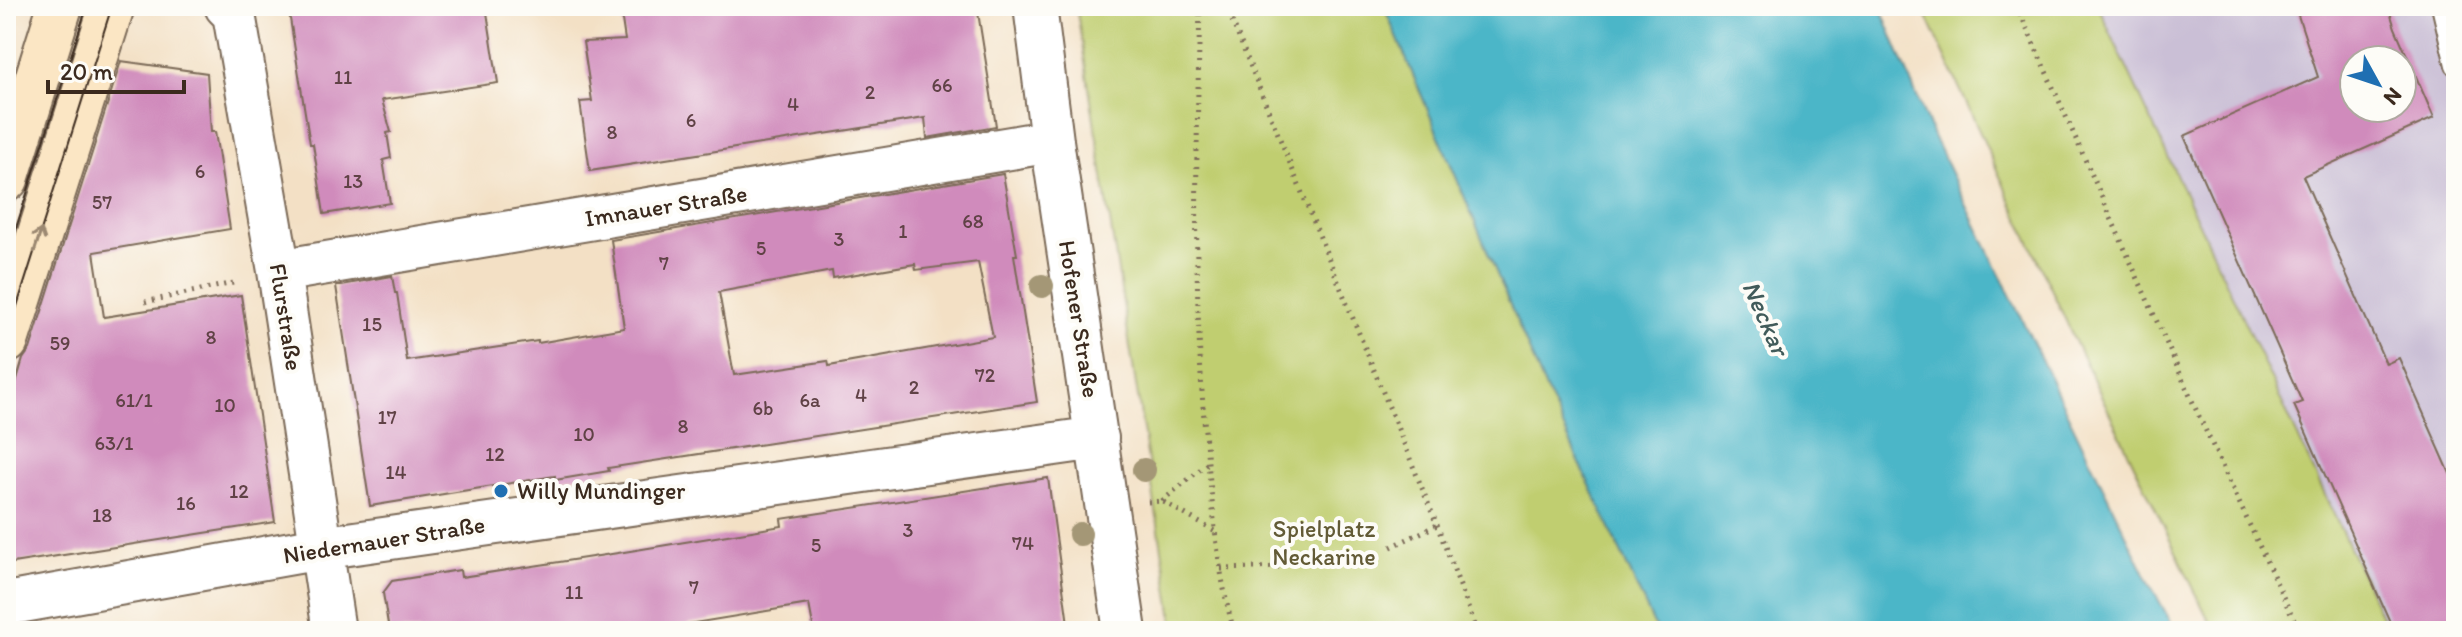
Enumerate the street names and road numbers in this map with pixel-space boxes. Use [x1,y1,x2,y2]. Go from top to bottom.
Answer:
street label: Imnauer Straße [583,178,749,233]
street label: Hofener Straße [1053,238,1106,400]
street label: Flurstraße [264,261,309,373]
street label: Niedernauer Straße [281,509,487,570]

